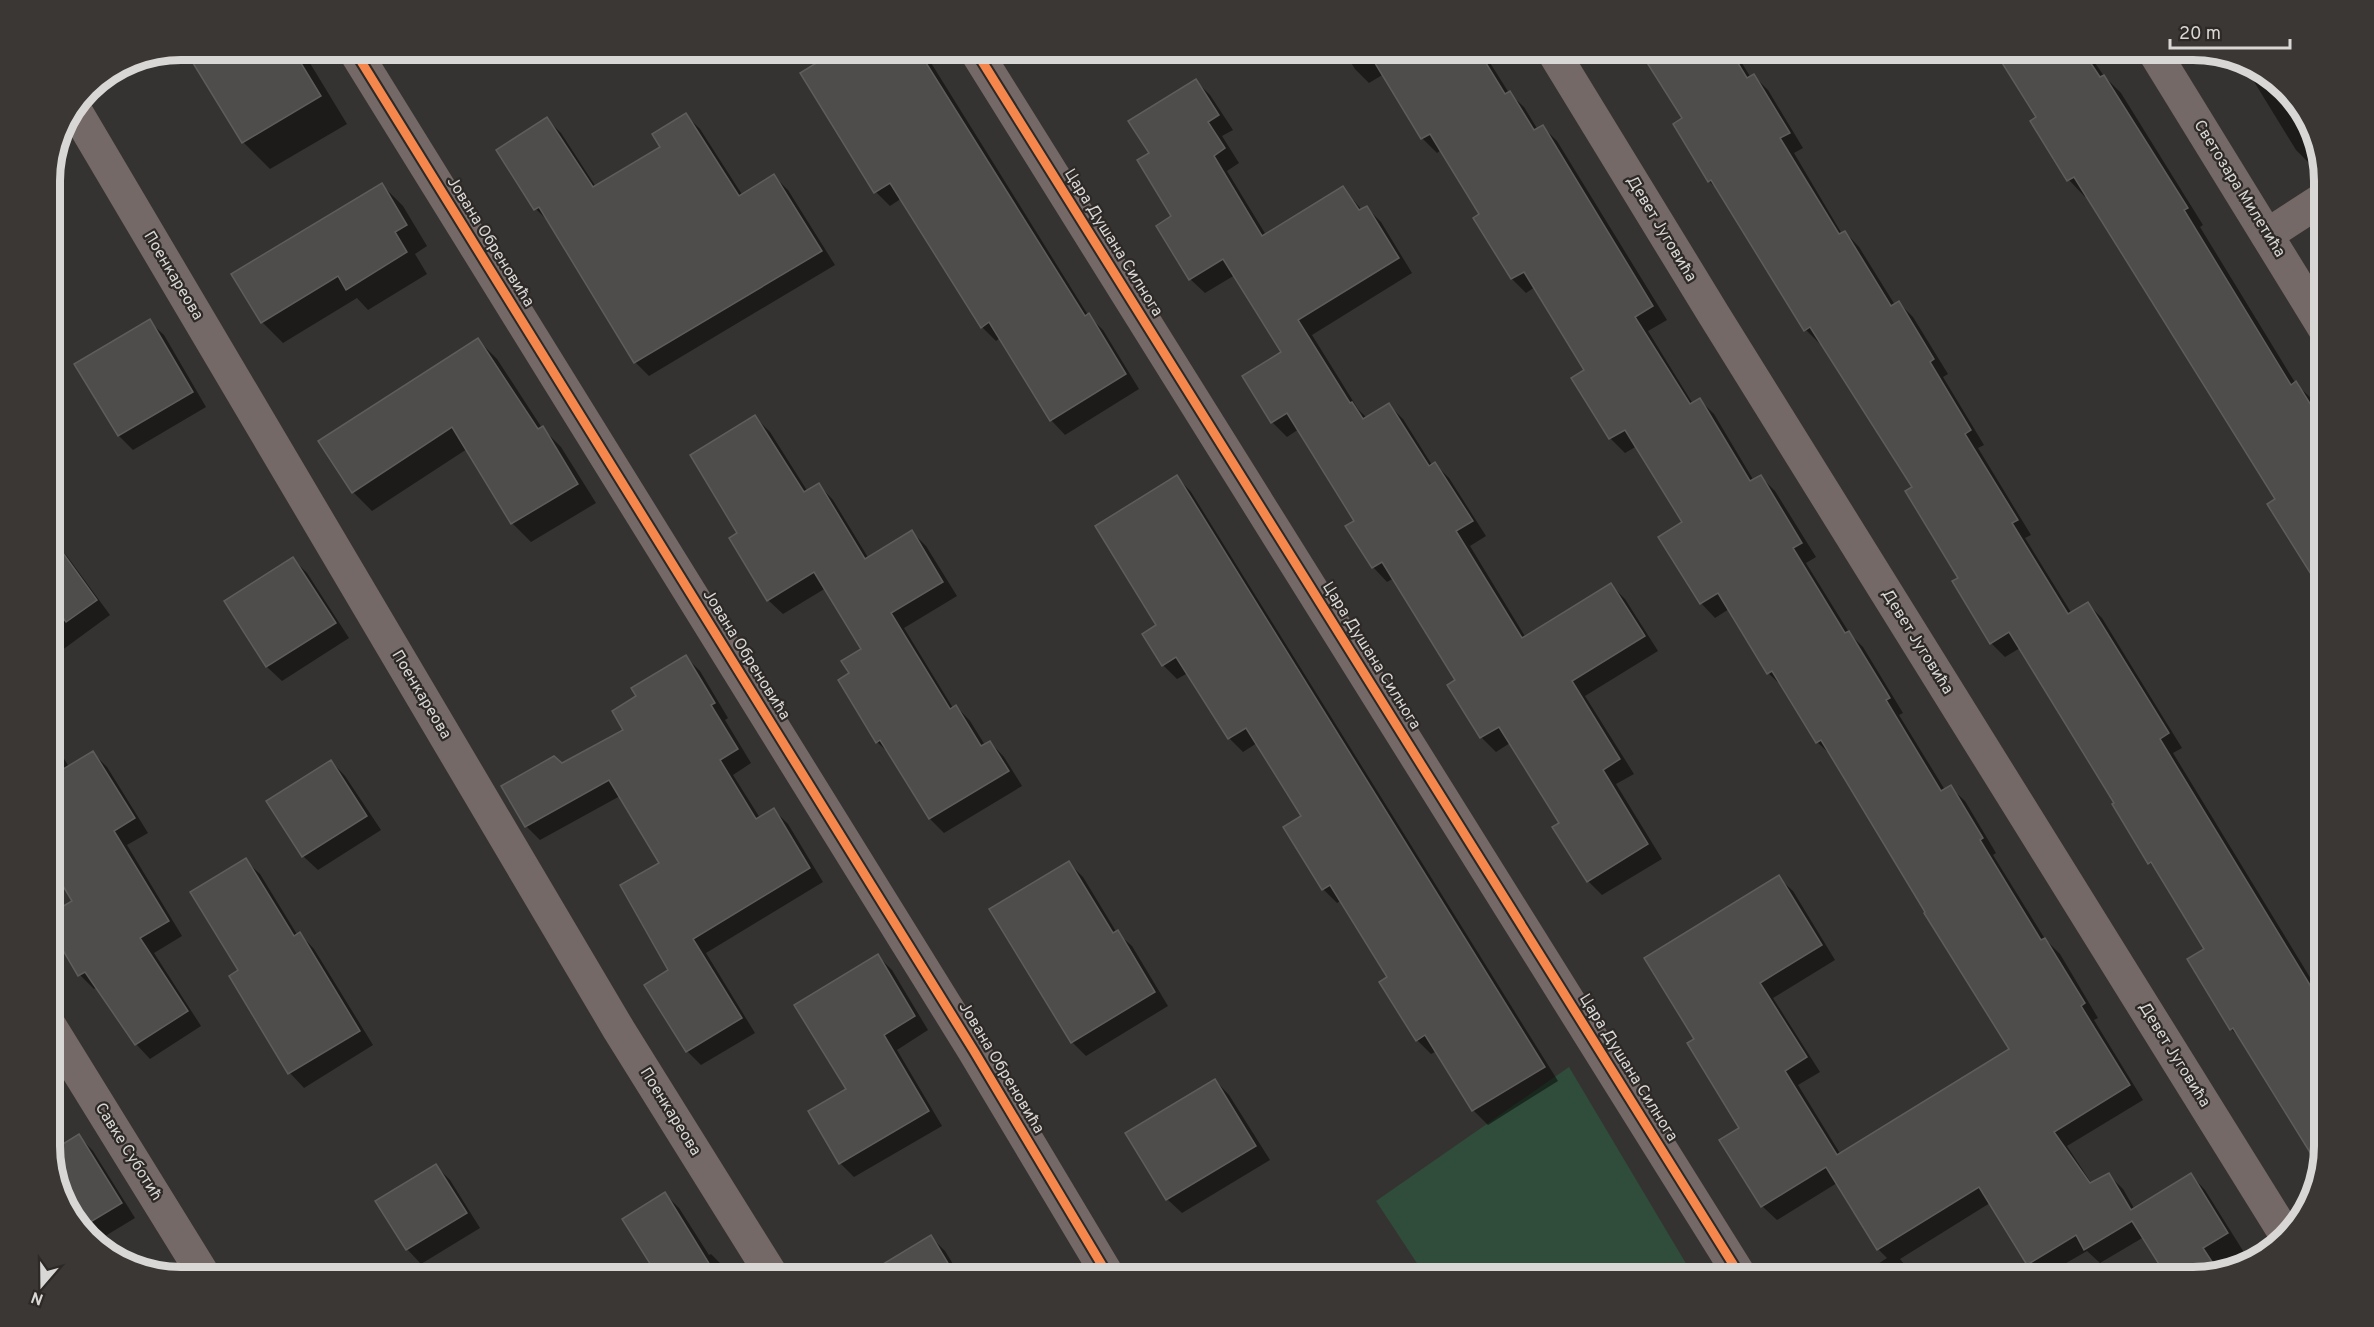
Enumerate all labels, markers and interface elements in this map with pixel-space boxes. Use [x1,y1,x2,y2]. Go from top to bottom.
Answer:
scale bar [2170,12,2290,50]
text: 20 m [2179,23,2221,46]
street label: Светозара Милетића [2189,117,2289,261]
street label: Цара Душана Силнога [1059,165,1167,321]
street label: Девет Југовића [1621,172,1701,286]
street label: Јована Обреновића [442,173,538,311]
street label: Поенкареова [139,228,207,324]
street label: Цара Душана Силнога [1317,578,1425,734]
street label: Јована Обреновића [698,586,794,724]
street label: Девет Југовића [1877,586,1957,698]
street label: Поенкареова [387,647,455,743]
street label: Цара Душана Силнога [1574,990,1682,1146]
street label: Јована Обреновића [954,998,1048,1138]
street label: Девет Југовића [2134,999,2214,1111]
street label: Поенкареова [635,1064,705,1160]
street label: Савке Суботић [90,1099,166,1205]
north arrow [12,1255,72,1315]
text: N [29,1286,46,1309]

